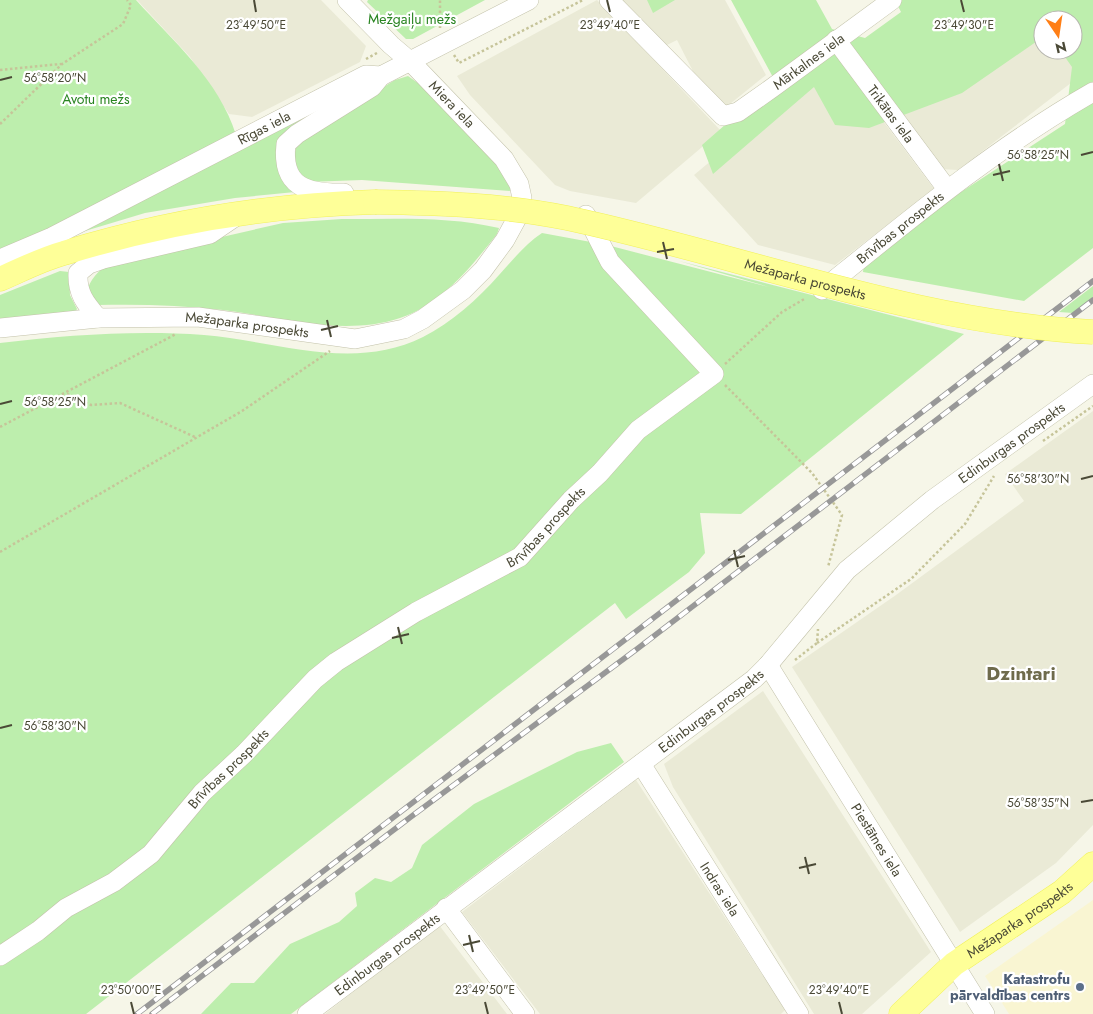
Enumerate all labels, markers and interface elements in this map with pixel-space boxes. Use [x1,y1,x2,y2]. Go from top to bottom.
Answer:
park label: Mežgaiļu mežs [368,9,456,30]
north arrow [1033,10,1083,60]
text: 23°49'50"E [226,16,286,34]
text: 23°49'40"E [580,16,640,34]
text: 23°49'30"E [934,16,994,34]
street label: Mārkalnes iela [769,28,848,94]
text: N [1053,37,1069,59]
text: 56°58'20"N [24,69,86,87]
street label: Miera iela [424,76,480,132]
street label: Trikātas iela [863,81,919,147]
park label: Avotu mežs [62,89,130,109]
street label: Rīgas iela [234,106,294,150]
text: 56°58'25"N [1007,146,1069,164]
street label: Brīvības prospekts [852,186,948,268]
street label: Mežaparka prospekts [742,253,868,305]
street label: Mežaparka prospekts [185,307,310,342]
text: 56°58'25"N [24,393,86,411]
street label: Edinburgas prospekts [954,397,1069,488]
text: 56°58'30"N [1007,470,1069,488]
street label: Brīvības prospekts [503,481,590,573]
district label: Dzintari [986,660,1056,687]
street label: Edinburgas prospekts [654,665,768,757]
text: 56°58'30"N [24,717,86,735]
street label: Brīvības prospekts [183,724,273,813]
text: 56°58'35"N [1007,794,1069,812]
street label: Piestātnes iela [846,799,907,880]
street label: Indras iela [695,858,745,920]
street label: Mežaparka prospekts [962,877,1078,963]
street label: Edinburgas prospekts [330,908,444,1000]
place label: Katastrofu pārvaldības centrs [950,969,1071,1005]
text: 23°50'00"E [101,981,161,999]
text: 23°49'50"E [455,981,515,999]
text: 23°49'40"E [809,981,869,999]
marker: Katastrofu pārvaldības centrs [1074,981,1086,993]

